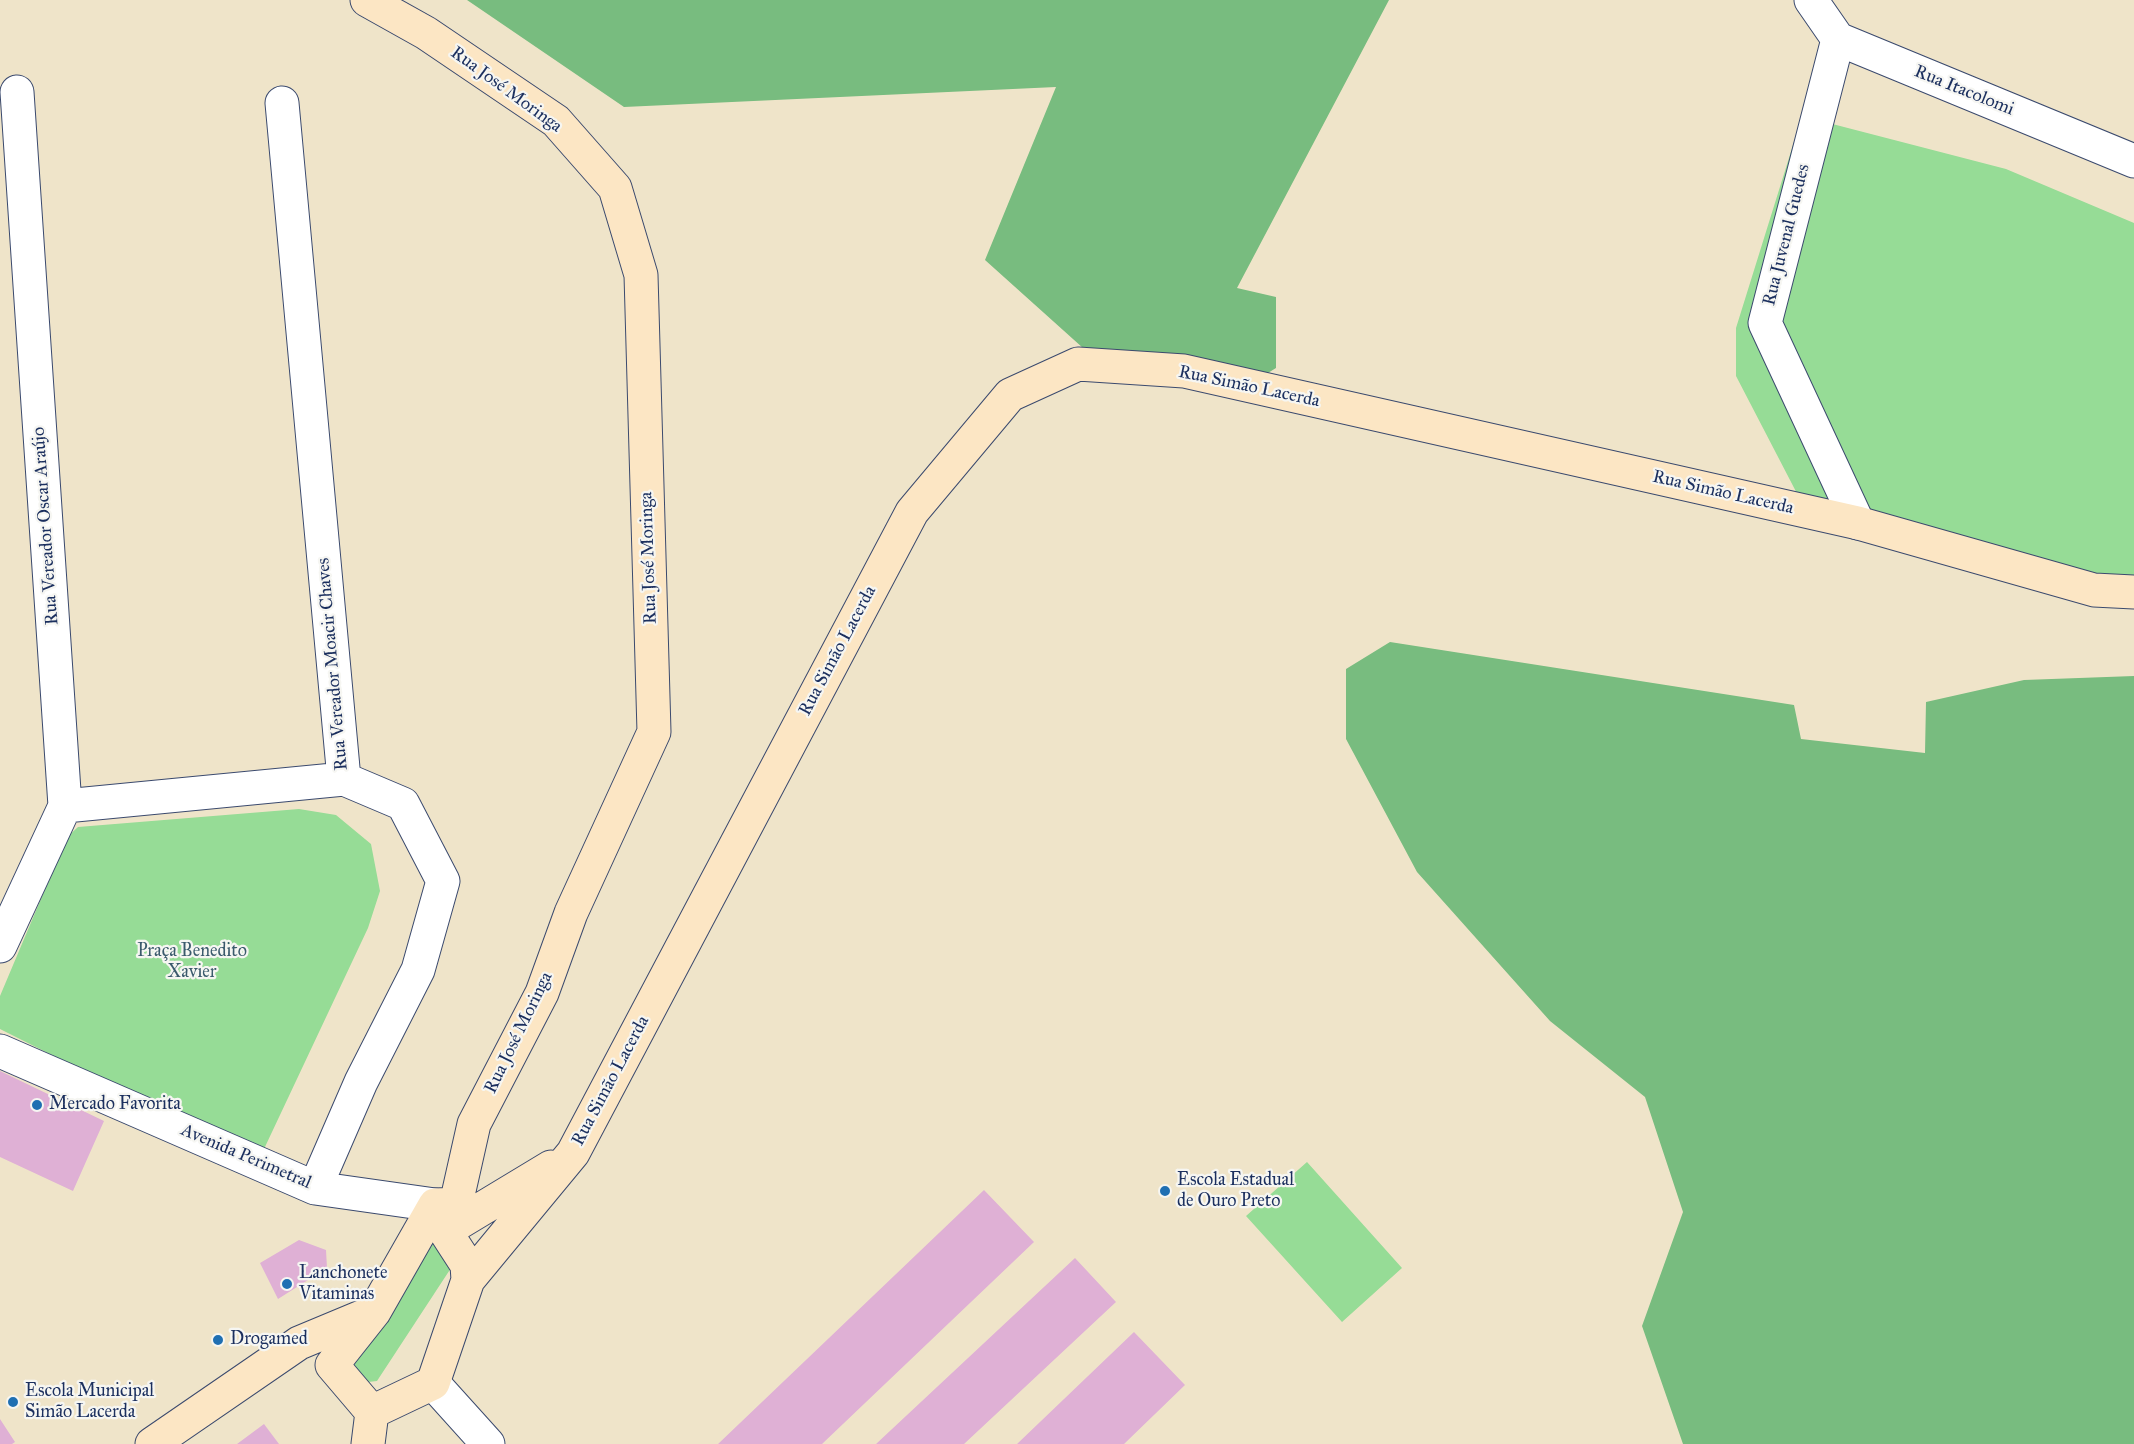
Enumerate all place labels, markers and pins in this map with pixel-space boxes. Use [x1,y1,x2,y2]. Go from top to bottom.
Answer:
place label: Mercado Favorita [49,1094,181,1116]
marker: Mercado Favorita [30,1098,44,1112]
place label: Escola Estadual de Ouro Preto [1177,1170,1294,1212]
marker: Escola Estadual de Ouro Preto [1158,1184,1172,1198]
place label: Lanchonete Vitaminas [299,1263,387,1306]
marker: Lanchonete Vitaminas [280,1277,294,1291]
place label: Drogamed [230,1329,308,1351]
marker: Drogamed [211,1333,225,1347]
place label: Escola Municipal Simão Lacerda [25,1381,154,1424]
marker: Escola Municipal Simão Lacerda [6,1395,20,1409]

